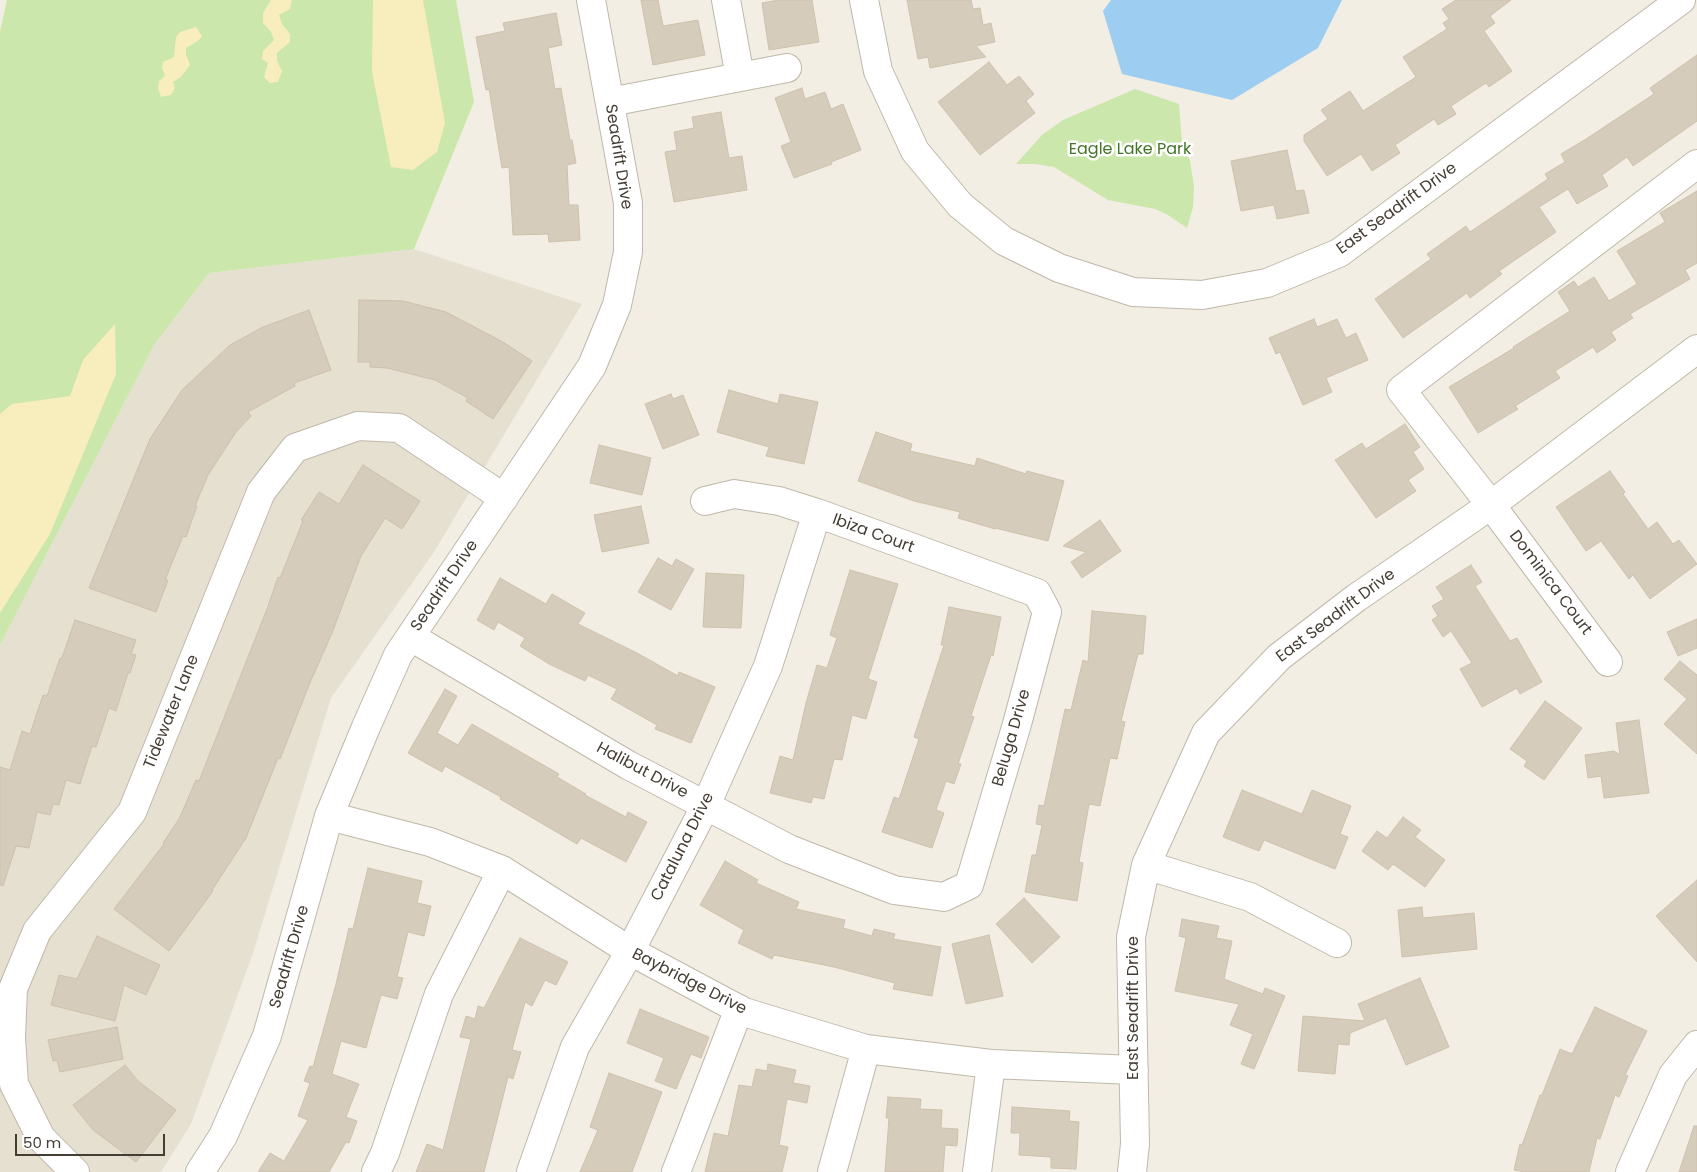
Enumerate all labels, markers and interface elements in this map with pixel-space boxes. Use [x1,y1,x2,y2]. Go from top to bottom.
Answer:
street label: Seadrift Drive [600,103,636,211]
park label: Eagle Lake Park [1069,140,1191,160]
street label: East Seadrift Drive [1333,159,1461,259]
street label: Ibiza Court [829,510,917,558]
street label: Dominica Court [1505,527,1595,639]
street label: Seadrift Drive [407,537,483,635]
street label: East Seadrift Drive [1273,565,1399,667]
street label: Tidewater Lane [140,652,204,772]
street label: Beluga Drive [989,687,1035,789]
street label: Halibut Drive [593,739,691,803]
street label: Cataluna Drive [647,789,719,905]
street label: Seadrift Drive [266,903,314,1011]
street label: East Seadrift Drive [1124,936,1144,1080]
street label: Baybridge Drive [628,945,750,1019]
scale bar [18,1124,168,1156]
text: 50 m [23,1132,61,1153]

